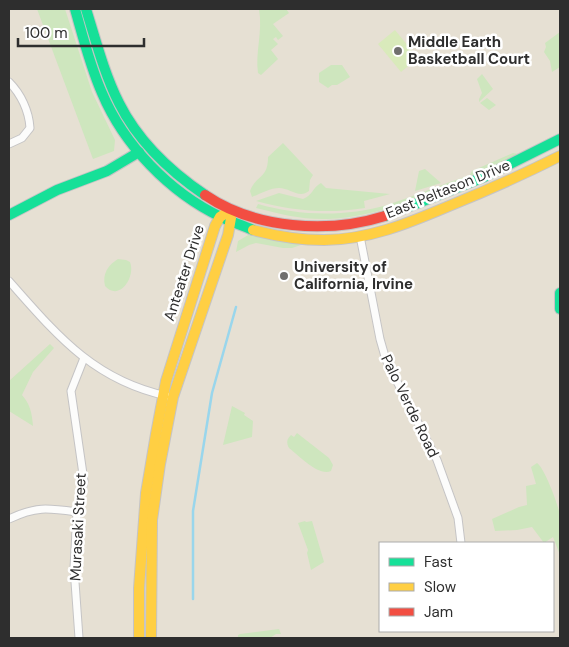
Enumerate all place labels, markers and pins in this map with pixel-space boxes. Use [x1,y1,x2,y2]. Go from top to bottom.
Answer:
place label: Middle Earth Basketball Court [408,32,530,69]
marker: Middle Earth Basketball Court [392,45,404,57]
place label: University of California, Irvine [294,257,413,294]
marker: University of California, Irvine [278,270,290,282]

